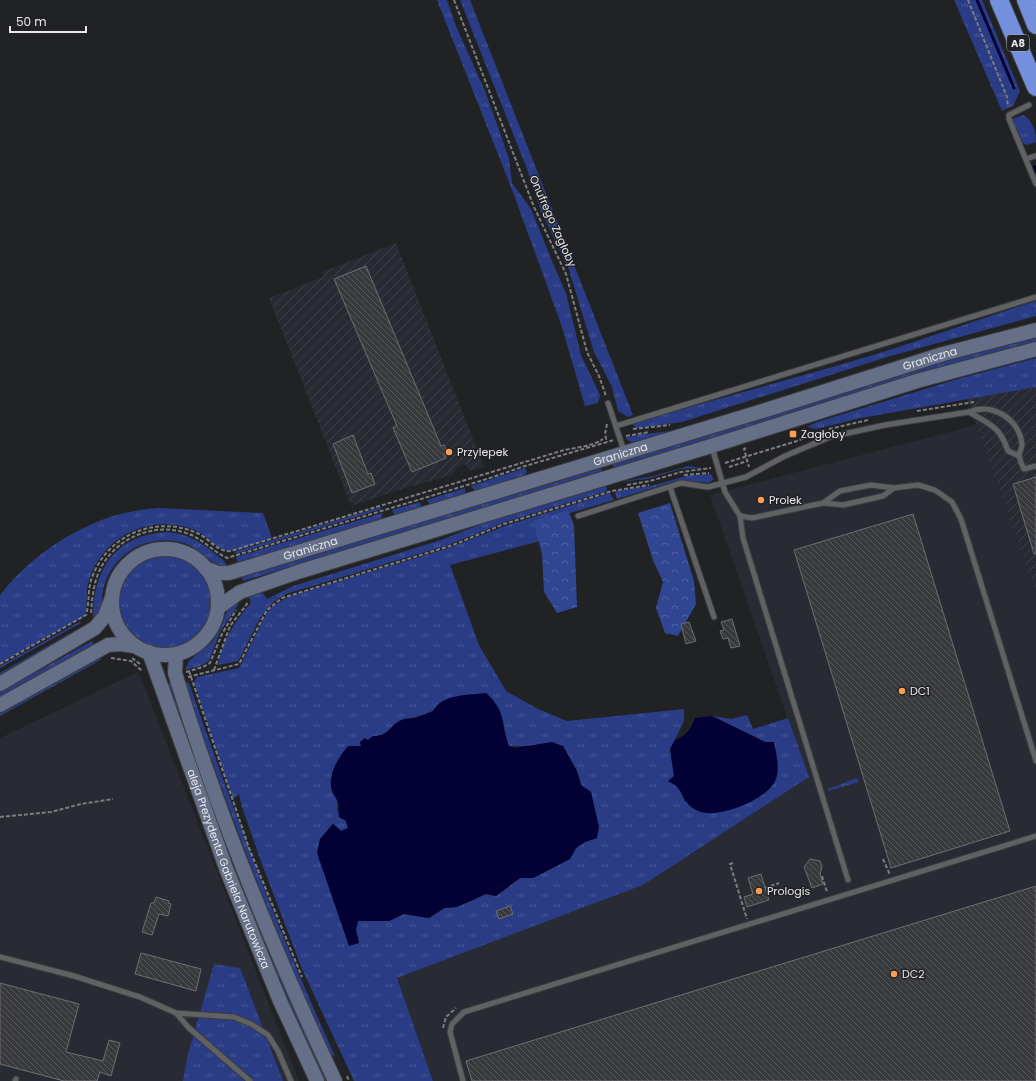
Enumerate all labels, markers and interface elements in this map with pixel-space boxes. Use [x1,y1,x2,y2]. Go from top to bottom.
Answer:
scale bar [10,8,86,34]
text: 50 m [16,13,47,30]
road number: A8 [1007,35,1029,51]
street label: Onufrego Zagłoby [526,173,581,270]
street label: Graniczna [901,343,959,374]
place label: Zagłoby [801,426,846,442]
marker: Zagłoby [788,429,798,439]
street label: Graniczna [591,438,650,470]
place label: Przylepek [457,444,508,460]
marker: Przylepek [444,447,454,457]
place label: Prolek [769,492,802,508]
marker: Prolek [756,495,766,505]
street label: Graniczna [281,532,340,564]
place label: DC1 [910,683,930,699]
marker: DC1 [897,686,907,696]
street label: aleja Prezydenta Gabriela Narutowicza [183,767,274,971]
place label: Prologis [767,883,810,899]
marker: Prologis [754,886,764,896]
place label: DC2 [902,966,925,982]
marker: DC2 [889,969,899,979]

